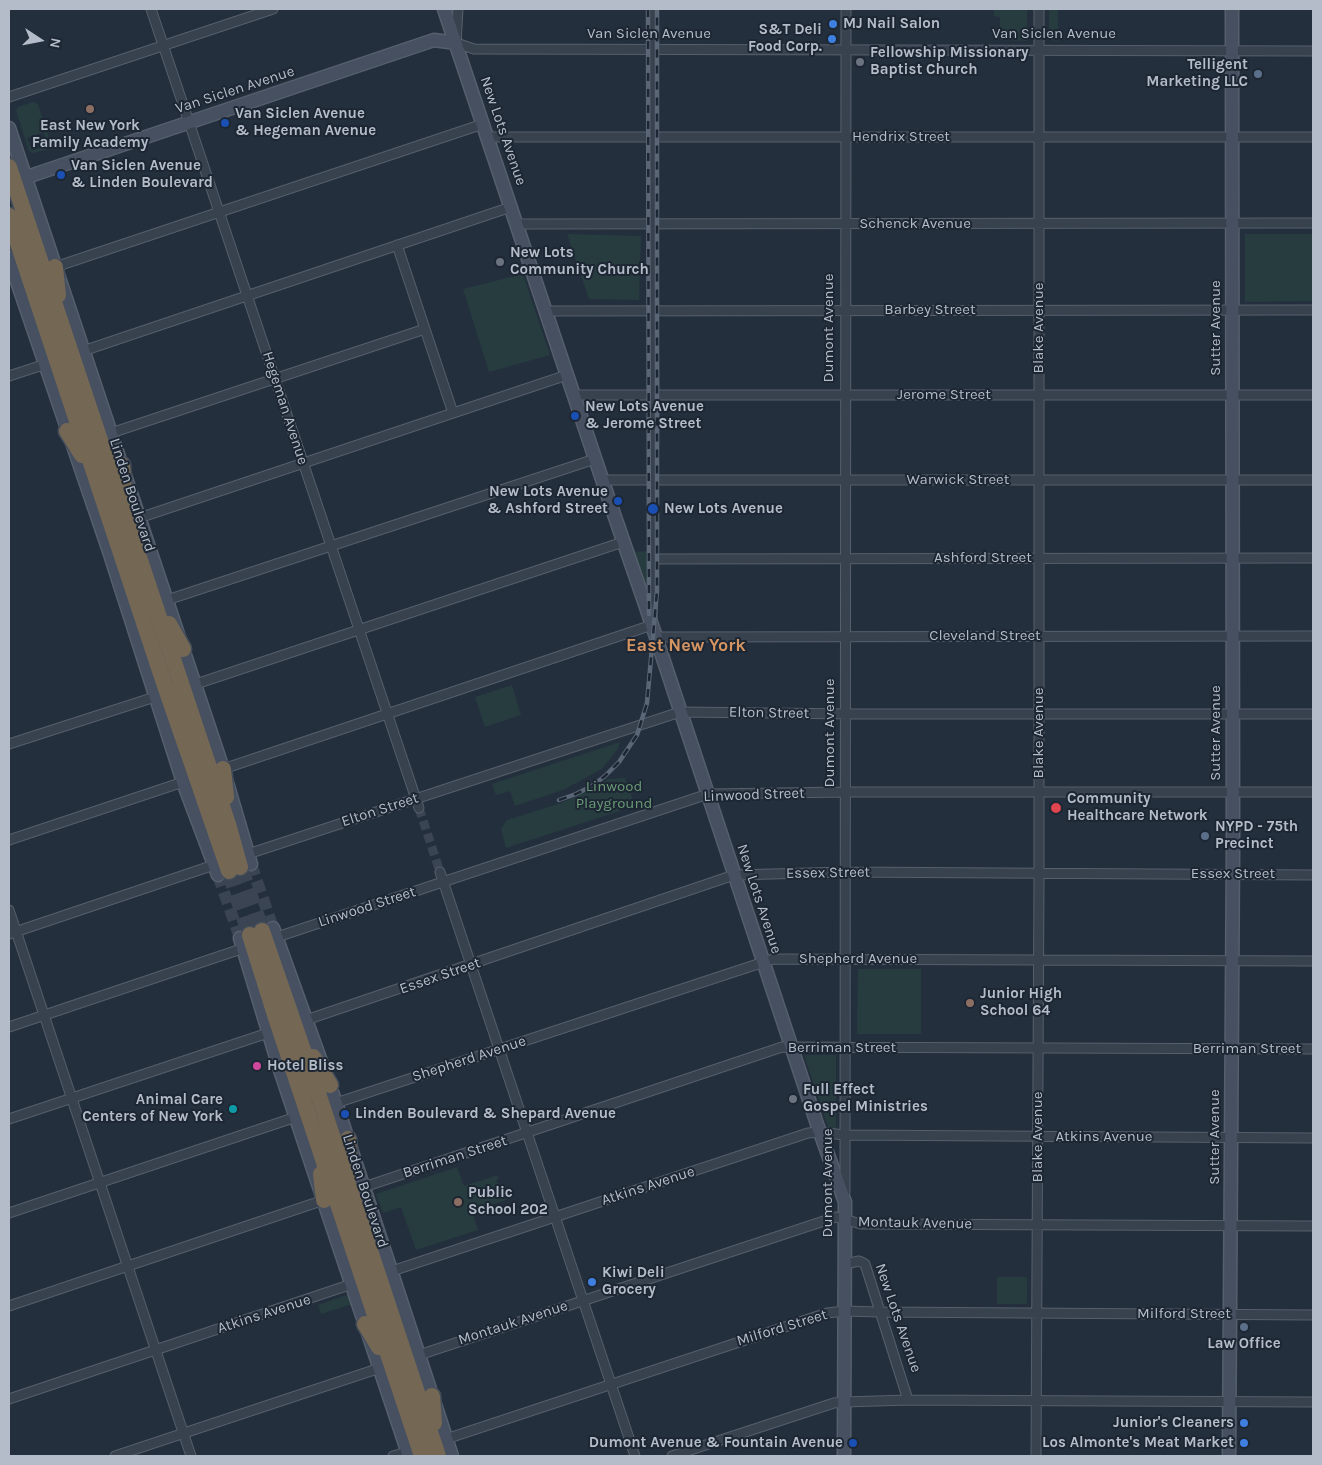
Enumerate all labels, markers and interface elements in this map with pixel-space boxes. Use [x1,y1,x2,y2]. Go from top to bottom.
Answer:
north arrow [15,15,65,65]
place label: MJ Nail Salon [843,15,940,33]
marker: MJ Nail Salon [827,18,839,30]
place label: S&T Deli Food Corp. [748,21,822,56]
street label: Van Siclen Avenue [587,25,711,43]
street label: Van Siclen Avenue [992,25,1116,43]
marker: S&T Deli Food Corp. [826,33,838,45]
text: N [46,36,65,50]
place label: Fellowship Missionary Baptist Church [870,44,1029,79]
marker: Fellowship Missionary Baptist Church [854,56,866,68]
place label: Telligent Marketing LLC [1146,56,1248,91]
street label: Van Siclen Avenue [173,62,297,118]
marker: Telligent Marketing LLC [1252,68,1264,80]
street label: New Lots Avenue [476,74,530,188]
marker: East New York Family Academy [84,103,96,115]
place label: Van Siclen Avenue & Hegeman Avenue [235,105,376,140]
place label: East New York Family Academy [32,117,148,152]
marker: Van Siclen Avenue & Hegeman Avenue [219,117,231,129]
street label: Hendrix Street [852,128,950,146]
place label: Van Siclen Avenue & Linden Boulevard [71,157,213,192]
marker: Van Siclen Avenue & Linden Boulevard [55,169,67,181]
street label: Schenck Avenue [859,215,971,233]
place label: New Lots Community Church [510,244,649,279]
marker: New Lots Community Church [494,256,506,268]
street label: Dumont Avenue [820,274,838,382]
street label: Sutter Avenue [1207,280,1225,376]
street label: Blake Avenue [1030,283,1048,373]
street label: Barbey Street [884,301,976,319]
street label: Hegeman Avenue [258,349,312,467]
street label: Jerome Street [897,386,991,404]
place label: New Lots Avenue & Jerome Street [585,398,704,433]
marker: New Lots Avenue & Jerome Street [569,410,581,422]
street label: Linden Boulevard [105,436,159,554]
street label: Warwick Street [907,471,1009,489]
place label: New Lots Avenue & Ashford Street [487,483,608,518]
marker: New Lots Avenue & Ashford Street [612,495,624,507]
place label: New Lots Avenue [664,500,783,518]
marker: New Lots Avenue [646,502,660,516]
street label: Ashford Street [934,549,1032,567]
street label: Cleveland Street [929,627,1041,645]
district label: East New York [626,635,746,657]
street label: Dumont Avenue [821,679,839,787]
street label: Sutter Avenue [1207,685,1225,781]
street label: Blake Avenue [1030,688,1048,778]
street label: Elton Street [729,703,809,723]
park label: Linwood Playground [576,778,652,813]
street label: Linwood Street [703,784,805,806]
street label: Elton Street [339,789,421,831]
place label: Community Healthcare Network [1067,790,1208,825]
marker: Community Healthcare Network [1049,801,1063,815]
place label: NYPD - 75th Precinct [1215,818,1298,853]
marker: NYPD - 75th Precinct [1199,830,1211,842]
street label: New Lots Avenue [733,842,785,956]
street label: Essex Street [786,863,870,883]
street label: Essex Street [1191,865,1275,883]
street label: Linwood Street [316,883,418,931]
street label: Shepherd Avenue [799,950,917,968]
street label: Essex Street [397,954,483,998]
place label: Junior High School 64 [980,985,1062,1020]
marker: Junior High School 64 [964,997,976,1009]
street label: Shepherd Avenue [410,1032,528,1086]
street label: Berriman Street [788,1039,896,1057]
street label: Berriman Street [1193,1040,1301,1058]
place label: Hotel Bliss [267,1057,343,1075]
marker: Hotel Bliss [251,1060,263,1072]
place label: Full Effect Gospel Ministries [803,1081,928,1116]
street label: Sutter Avenue [1206,1089,1224,1185]
place label: Animal Care Centers of New York [82,1091,223,1126]
street label: Blake Avenue [1029,1092,1047,1182]
marker: Full Effect Gospel Ministries [787,1093,799,1105]
marker: Animal Care Centers of New York [227,1103,239,1115]
place label: Linden Boulevard & Shepard Avenue [355,1105,616,1123]
marker: Linden Boulevard & Shepard Avenue [339,1108,351,1120]
street label: Atkins Avenue [1055,1128,1153,1146]
street label: Dumont Avenue [819,1129,837,1237]
street label: Linden Boulevard [338,1132,392,1250]
street label: Berriman Street [401,1132,509,1182]
street label: Atkins Avenue [599,1162,697,1210]
place label: Public School 202 [468,1184,548,1219]
marker: Public School 202 [452,1196,464,1208]
street label: Montauk Avenue [858,1213,972,1233]
street label: New Lots Avenue [871,1261,925,1375]
place label: Kiwi Deli Grocery [602,1264,665,1299]
marker: Kiwi Deli Grocery [586,1276,598,1288]
street label: Atkins Avenue [215,1290,313,1338]
street label: Montauk Avenue [456,1297,570,1349]
street label: Milford Street [1137,1305,1231,1323]
street label: Milford Street [735,1306,829,1350]
marker: Law Office [1238,1321,1250,1333]
place label: Law Office [1207,1335,1281,1353]
place label: Junior's Cleaners [1113,1414,1234,1432]
marker: Junior's Cleaners [1238,1417,1250,1429]
place label: Dumont Avenue & Fountain Avenue [589,1434,843,1452]
place label: Los Almonte's Meat Market [1042,1434,1234,1452]
marker: Dumont Avenue & Fountain Avenue [847,1437,859,1449]
marker: Los Almonte's Meat Market [1238,1437,1250,1449]

